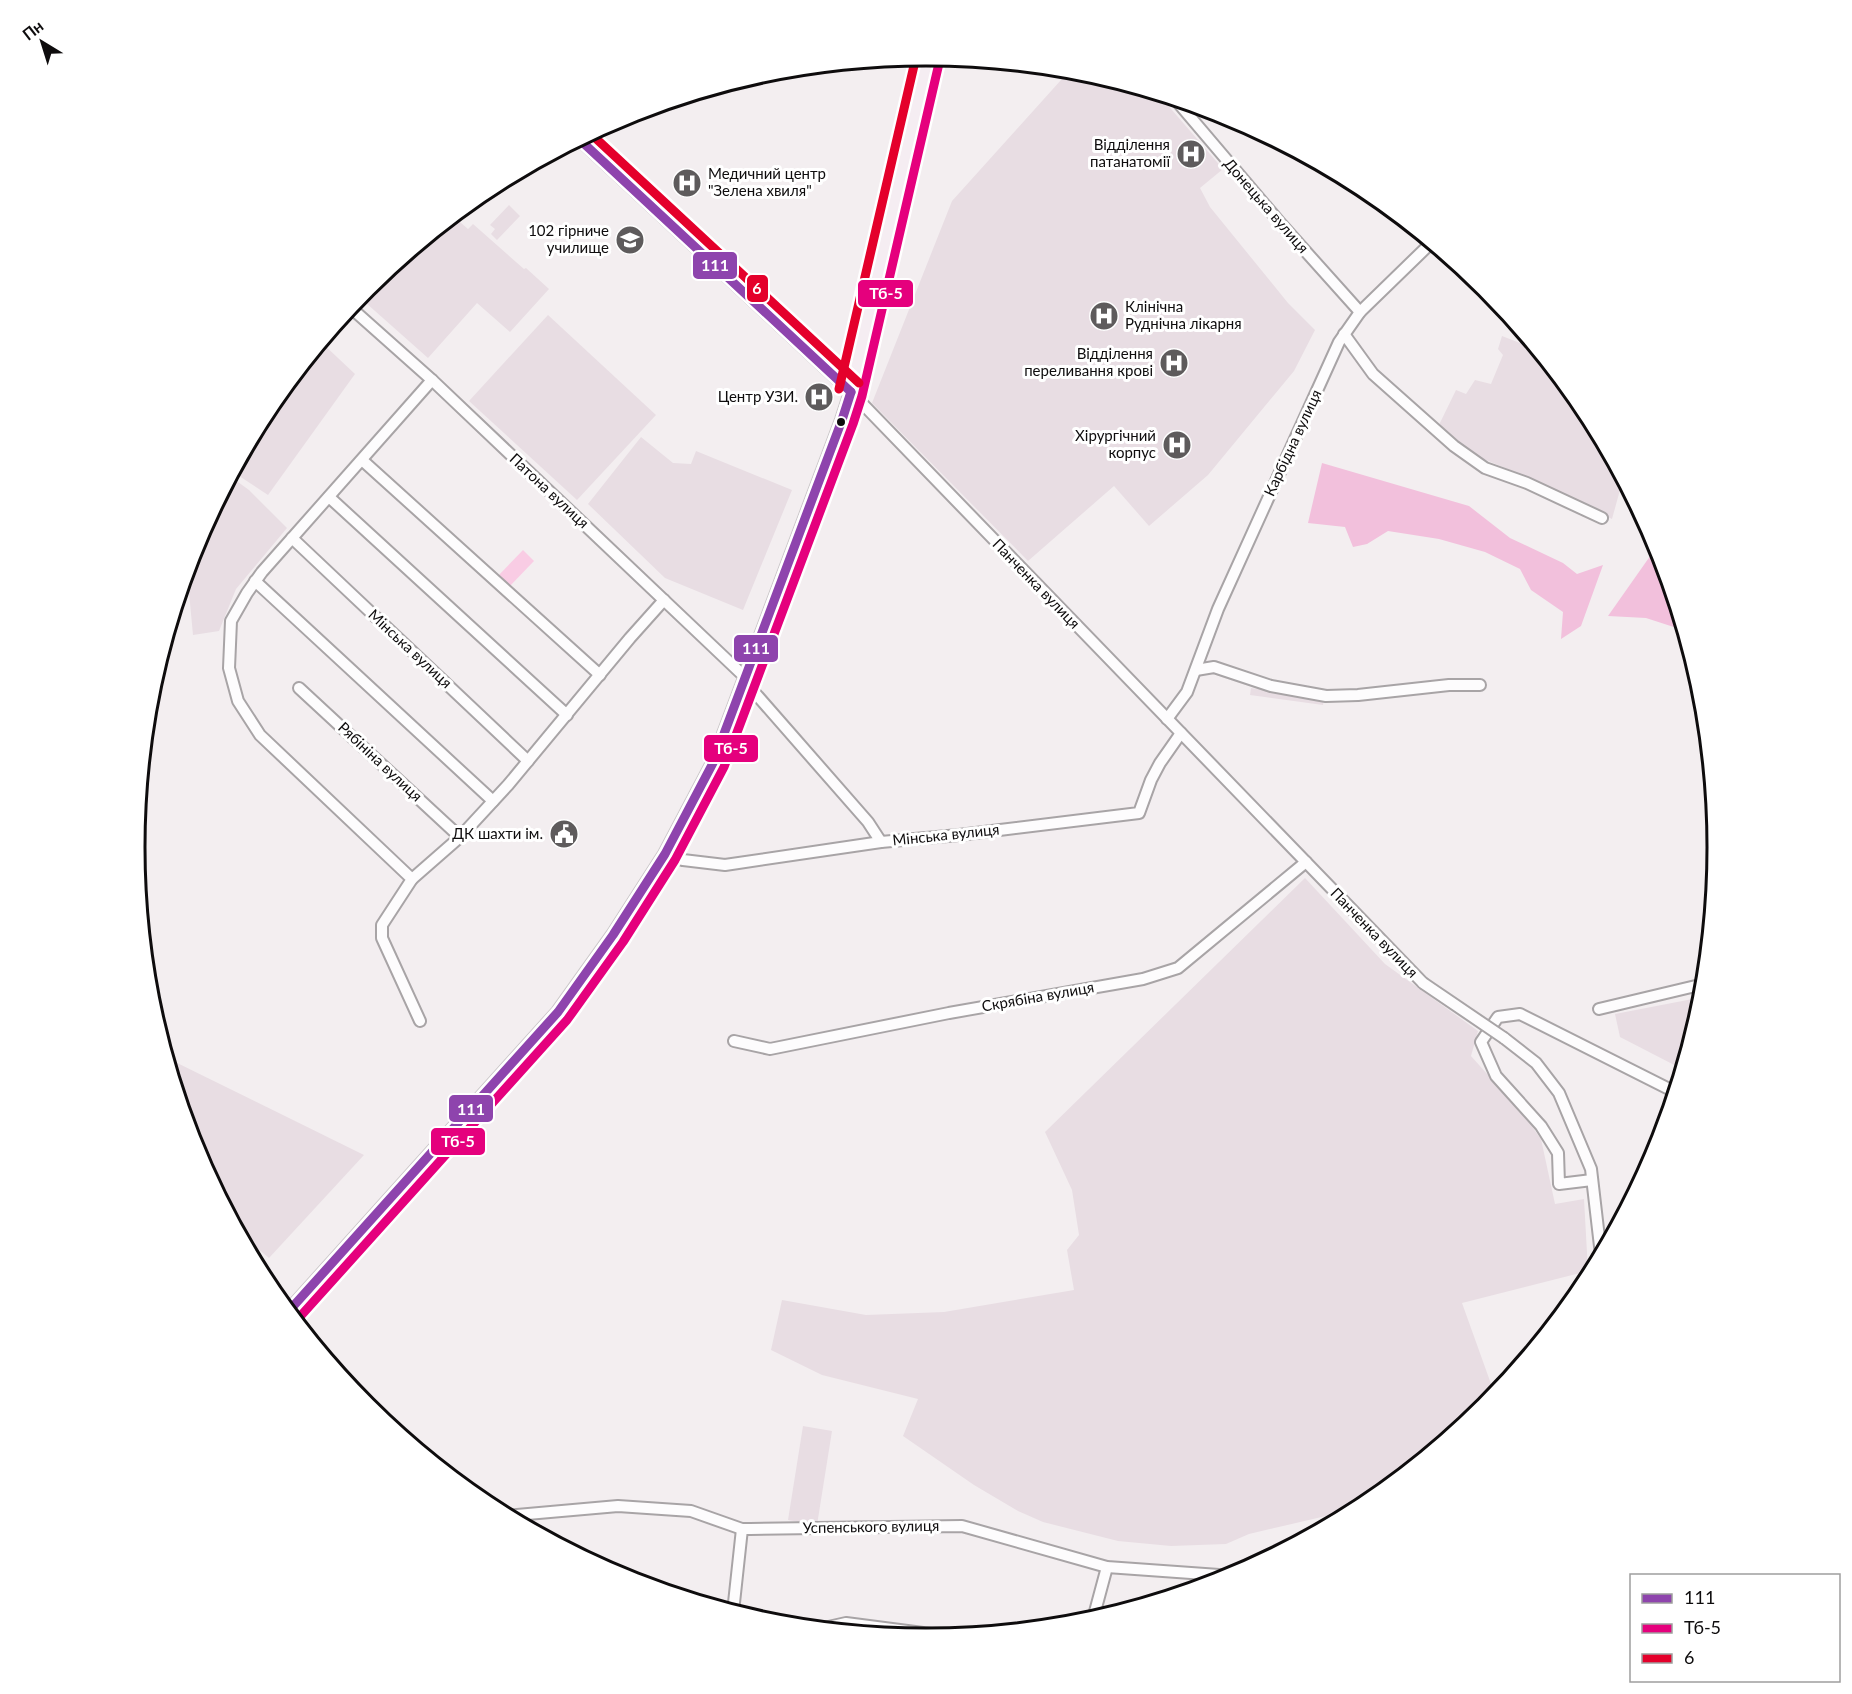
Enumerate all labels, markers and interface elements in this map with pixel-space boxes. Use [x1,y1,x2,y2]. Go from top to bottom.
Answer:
north arrow [12,12,72,72]
text: Пн [18,16,47,44]
place label: Відділення патанатомії [1090,135,1170,170]
hospital icon: Відділення патанатомії [1175,138,1207,170]
street label: Донецька вулиця [1221,154,1313,256]
place label: Медичний центр "Зелена хвиля" [708,164,826,199]
hospital icon: Медичний центр "Зелена хвиля" [671,167,703,199]
place label: 102 гірниче училище [528,221,609,256]
school or university icon: 102 гірниче училище [614,224,646,256]
line badge: 111 [692,251,738,280]
text: 111 [701,255,729,274]
line badge: 6 [746,274,769,303]
text: 6 [752,278,762,297]
line badge: Тб-5 [857,279,914,308]
text: Тб-5 [869,283,903,302]
place label: Клінічна Руднічна лікарня [1125,297,1242,332]
hospital icon: Клінічна Руднічна лікарня [1088,300,1120,332]
place label: Відділення переливання крові [1024,344,1153,379]
hospital icon: Відділення переливання крові [1158,347,1190,379]
hospital icon: Центр УЗИ. [803,381,835,413]
place label: Центр УЗИ. [718,387,798,405]
street label: Карбідна вулиця [1260,387,1325,499]
unlabelled marker [835,416,847,428]
place label: Хірургічний корпус [1075,426,1156,461]
hospital icon: Хірургічний корпус [1161,429,1193,461]
street label: Патона вулиця [506,449,593,532]
street label: Панченка вулиця [989,535,1084,632]
street label: Мінська вулиця [365,605,456,691]
line badge: 111 [733,634,779,663]
text: 111 [742,638,770,657]
street label: Рябініна вулиця [335,718,426,805]
line badge: Тб-5 [703,734,759,763]
text: Тб-5 [714,738,748,757]
public building icon: ДК шахти ім. [548,818,580,850]
street label: Мінська вулиця [892,819,1000,849]
place label: ДК шахти ім. [452,824,543,842]
street label: Панченка вулиця [1327,884,1422,981]
street label: Скрябіна вулиця [980,977,1095,1015]
line badge: 111 [448,1094,494,1123]
text: 111 [457,1099,485,1118]
line badge: Тб-5 [430,1127,486,1156]
text: Тб-5 [441,1131,475,1150]
street label: Успенського вулиця [803,1516,939,1536]
legend [1630,1574,1840,1682]
text: 111 [1684,1586,1715,1608]
text: Тб-5 [1684,1616,1721,1638]
text: 6 [1684,1646,1694,1668]

